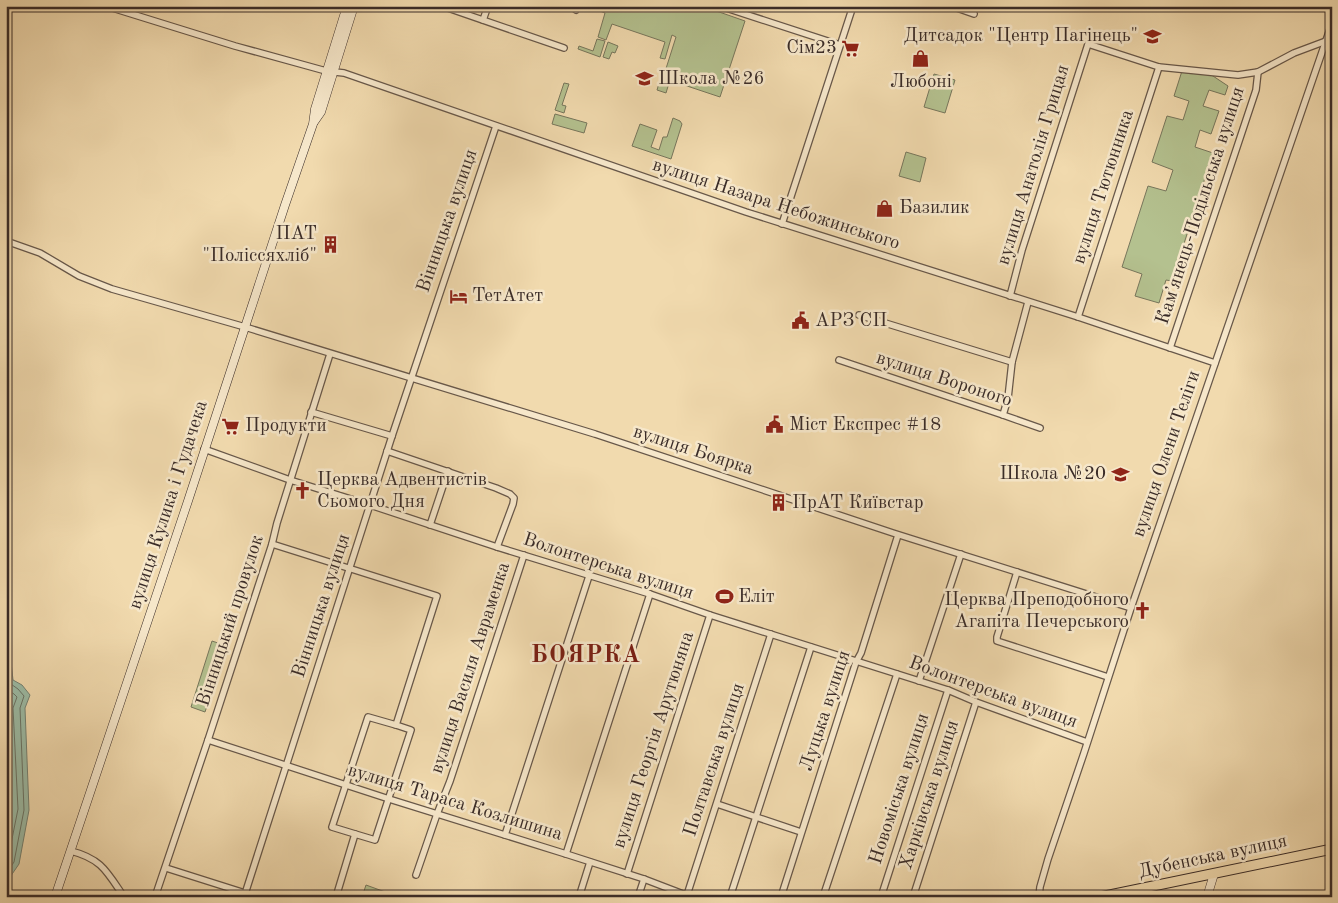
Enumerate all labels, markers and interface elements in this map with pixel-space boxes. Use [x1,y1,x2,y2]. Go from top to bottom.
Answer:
school or university icon: Дитсадок "Центр Пагінець" [1142,26,1162,46]
place label: Дитсадок "Центр Пагінець" [904,27,1138,46]
supermarket icon: Сім23 [841,38,861,58]
place label: Сім23 [786,39,837,58]
shop icon: Любоні [911,49,931,69]
street label: вулиця Анатолія Грицая [994,63,1074,267]
school or university icon: Школа №26 [634,69,654,89]
place label: Школа №26 [658,70,765,89]
place label: Любоні [890,73,952,92]
street label: Камʼянець-Подільська вулиця [1154,85,1248,327]
street label: вулиця Тютюнника [1070,107,1138,267]
street label: Вінницька вулиця [415,147,481,295]
street label: вулиця Назара Небожинського [650,156,902,254]
shop icon: Базилик [875,198,895,218]
place label: Базилик [899,199,970,218]
place label: ПАТ "Поліссяхліб" [202,225,317,266]
building icon: ПАТ "Поліссяхліб" [321,235,341,255]
hotel icon: ТетАтет [448,286,468,306]
place label: ТетАтет [472,287,543,306]
public building icon: АРЗ СП [791,311,811,331]
place label: АРЗ СП [815,312,887,331]
street label: вулиця Вороного [874,349,1014,411]
street label: вулиця Олени Теліги [1130,368,1204,540]
street label: вулиця Кулика і Гудачека [126,398,212,612]
public building icon: Міст Експрес #18 [765,415,785,435]
supermarket icon: Продукти [221,416,241,436]
place label: Міст Експрес #18 [789,416,941,435]
place label: Продукти [245,417,327,436]
street label: вулиця Боярка [631,423,756,480]
school or university icon: Школа №20 [1110,464,1130,484]
place label: Школа №20 [999,465,1106,484]
place label: Церква Адвентистів Сьомого Дня [317,471,487,512]
church icon: Церква Адвентистів Сьомого Дня [293,481,313,501]
building icon: ПрАТ Київстар [768,493,788,513]
place label: ПрАТ Київстар [792,494,924,513]
street label: Волонтерська вулиця [520,530,696,604]
street label: Вінницький провулок [194,532,268,709]
street label: Вінницька вулиця [290,532,354,680]
street label: вулиця Василя Авраменка [428,559,514,776]
sports icon: Еліт [714,587,734,607]
place label: Еліт [738,588,775,607]
place label: Церква Преподобного Агапіта Печерського [944,591,1129,632]
church icon: Церква Преподобного Агапіта Печерського [1133,601,1153,621]
street label: вулиця Георгія Арутюняна [610,629,698,851]
district label: БОЯРКА [531,644,641,668]
street label: Луцька вулиця [798,648,854,774]
street label: Волонтерська вулиця [906,654,1080,732]
street label: Полтавська вулиця [681,681,749,839]
street label: Новоміська вулиця [867,711,933,867]
street label: Харківська вулиця [897,718,963,872]
street label: вулиця Тараса Козлишина [345,761,565,845]
street label: Дубенська вулиця [1137,832,1289,882]

